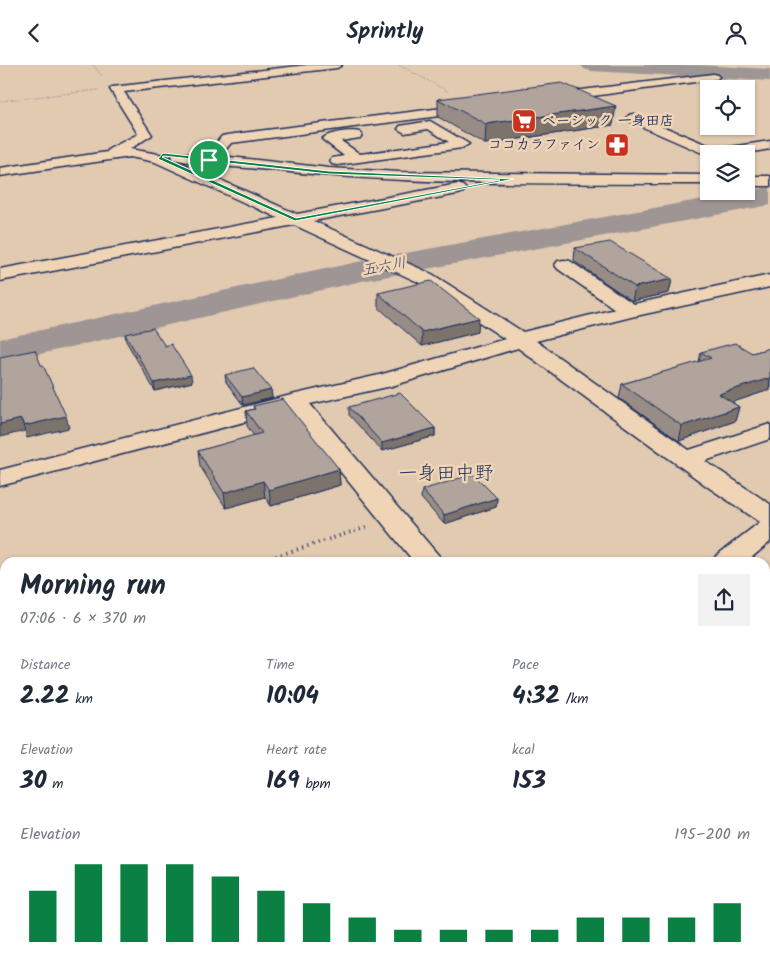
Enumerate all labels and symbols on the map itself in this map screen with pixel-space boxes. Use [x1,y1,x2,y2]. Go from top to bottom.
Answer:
supermarket icon: ベーシック 一身田店 [511,108,537,134]
place label: ベーシック 一身田店 [542,110,674,132]
pharmacy icon: ココカラファイン [604,132,630,158]
place label: ココカラファイン [488,134,600,156]
pin [188,139,230,181]
water label: 五六川 [360,251,408,283]
district label: 一身田中野 [398,459,494,489]

